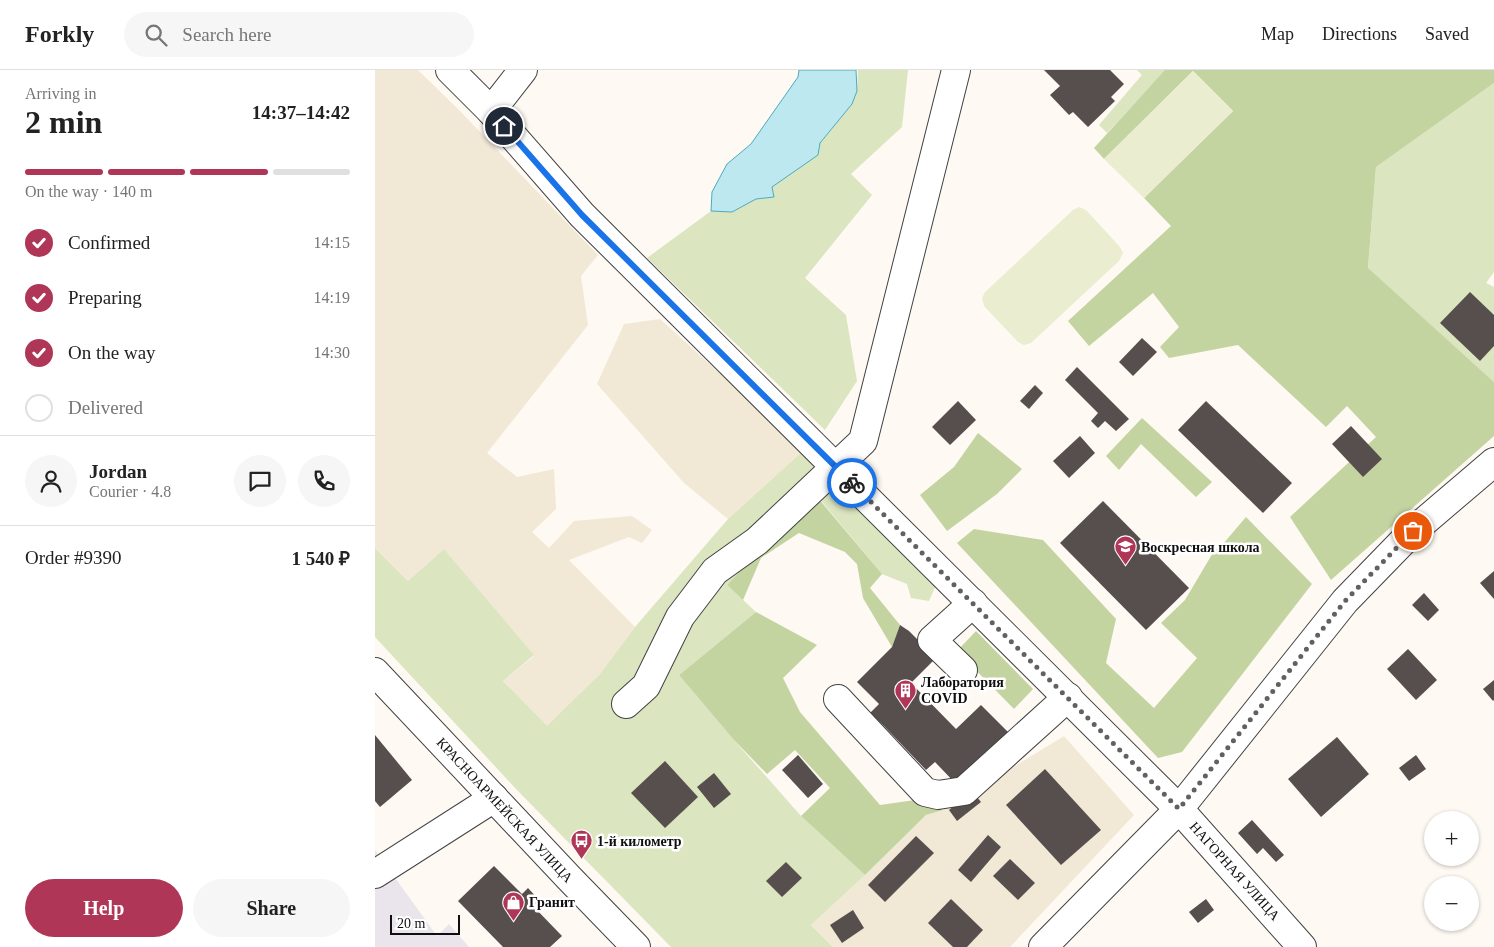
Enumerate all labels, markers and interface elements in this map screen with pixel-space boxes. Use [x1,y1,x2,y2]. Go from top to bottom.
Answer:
search box [124,12,474,57]
text: Forkly [25,21,94,47]
icon: search [142,21,170,49]
text: Search here [182,24,271,45]
text: Map [1261,24,1294,44]
text: Directions [1322,24,1397,44]
text: Saved [1425,24,1469,44]
text: Arriving in [25,85,97,102]
text: 14:37–14:42 [252,102,350,123]
text: 2 min [25,104,102,140]
pin [483,105,525,147]
icon: home [490,112,518,140]
text: On the way · 140 m [25,183,153,200]
icon: check [25,229,53,257]
text: Confirmed [68,232,150,253]
text: 14:15 [314,234,350,251]
icon: check [25,284,53,312]
text: Preparing [68,287,142,308]
text: 14:19 [314,289,350,306]
icon: check [25,339,53,367]
text: On the way [68,342,156,363]
text: 14:30 [314,344,350,361]
text: Delivered [68,397,143,418]
button: person [25,455,77,507]
button: chat [234,455,286,507]
button: phone [298,455,350,507]
courier [827,458,877,508]
text: Jordan [89,461,147,482]
icon: bike [838,469,866,497]
text: Courier · 4.8 [89,483,171,500]
pin [1392,510,1434,552]
icon: bag [1399,517,1427,545]
school or university icon: Воскресная школа [1113,535,1137,566]
place label: Воскресная школа [1141,540,1260,555]
text: Order #9390 [25,547,122,568]
text: 1 540 ₽ [291,548,350,569]
place label: Лаборатория COVID [921,675,1004,706]
building icon: Лаборатория COVID [893,678,917,709]
street label: КРАСНОАРМЕЙСКАЯ УЛИЦА [434,734,577,886]
map controls [1424,811,1479,931]
button: + [1424,811,1479,866]
street label: НАГОРНАЯ УЛИЦА [1187,819,1283,924]
bus stop icon: 1-й километр [569,829,593,860]
place label: 1-й километр [597,834,682,849]
button: − [1424,876,1479,931]
button: Help [25,879,183,937]
button: Share [193,879,350,937]
shop icon: Гранит [501,890,525,921]
place label: Гранит [529,895,575,910]
scale bar [390,912,460,935]
text: 20 m [397,916,425,931]

